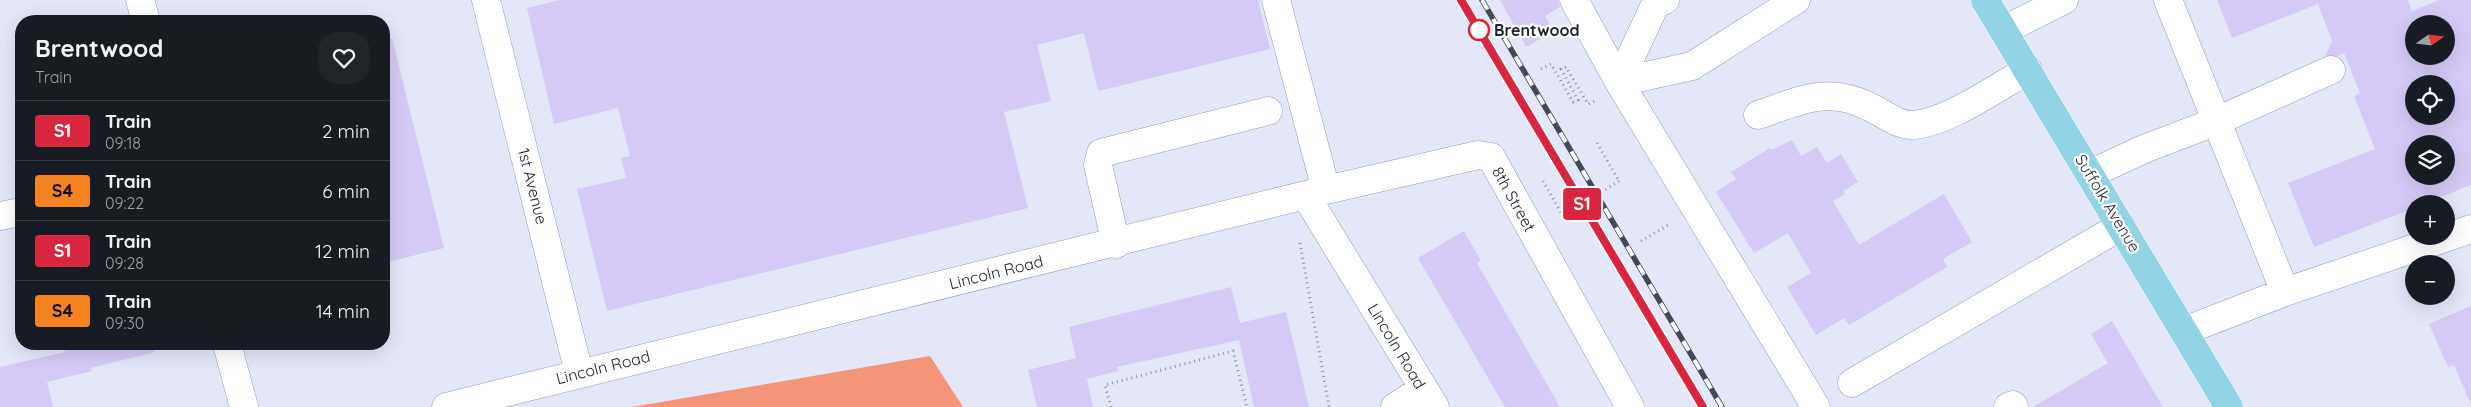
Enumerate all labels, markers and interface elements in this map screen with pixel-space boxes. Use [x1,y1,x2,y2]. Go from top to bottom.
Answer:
north arrow [2405,15,2455,65]
map controls [2405,15,2455,305]
marker: Brentwood [1468,19,1490,41]
place label: Brentwood [1494,20,1580,40]
button: heart [318,32,370,84]
text: Brentwood [35,33,163,63]
text: Train [35,67,72,87]
button: locate [2405,75,2455,125]
text: Train [105,109,152,133]
text: S1 [54,119,71,142]
text: 2 min [322,119,370,143]
text: 09:18 [105,133,141,153]
button: layers [2405,135,2455,185]
street label: 1st Avenue [514,146,552,226]
street label: Suffolk Avenue [2071,150,2145,256]
street label: 8th Street [1488,163,1540,235]
text: Train [105,169,152,193]
text: S4 [52,179,73,202]
text: 6 min [322,179,370,203]
line badge: S1 [1560,188,1604,220]
text: S1 [1573,192,1591,215]
text: 09:22 [105,193,144,213]
button: + [2405,195,2455,245]
text: Train [105,229,152,253]
text: S1 [54,239,71,262]
text: 12 min [315,239,370,263]
street label: Lincoln Road [947,251,1045,293]
text: 09:28 [105,253,144,273]
button: − [2405,255,2455,305]
text: Train [105,289,152,313]
text: S4 [52,299,73,322]
text: 14 min [316,299,370,323]
street label: Lincoln Road [1364,300,1430,392]
text: 09:30 [105,313,144,333]
street label: Lincoln Road [554,346,652,388]

